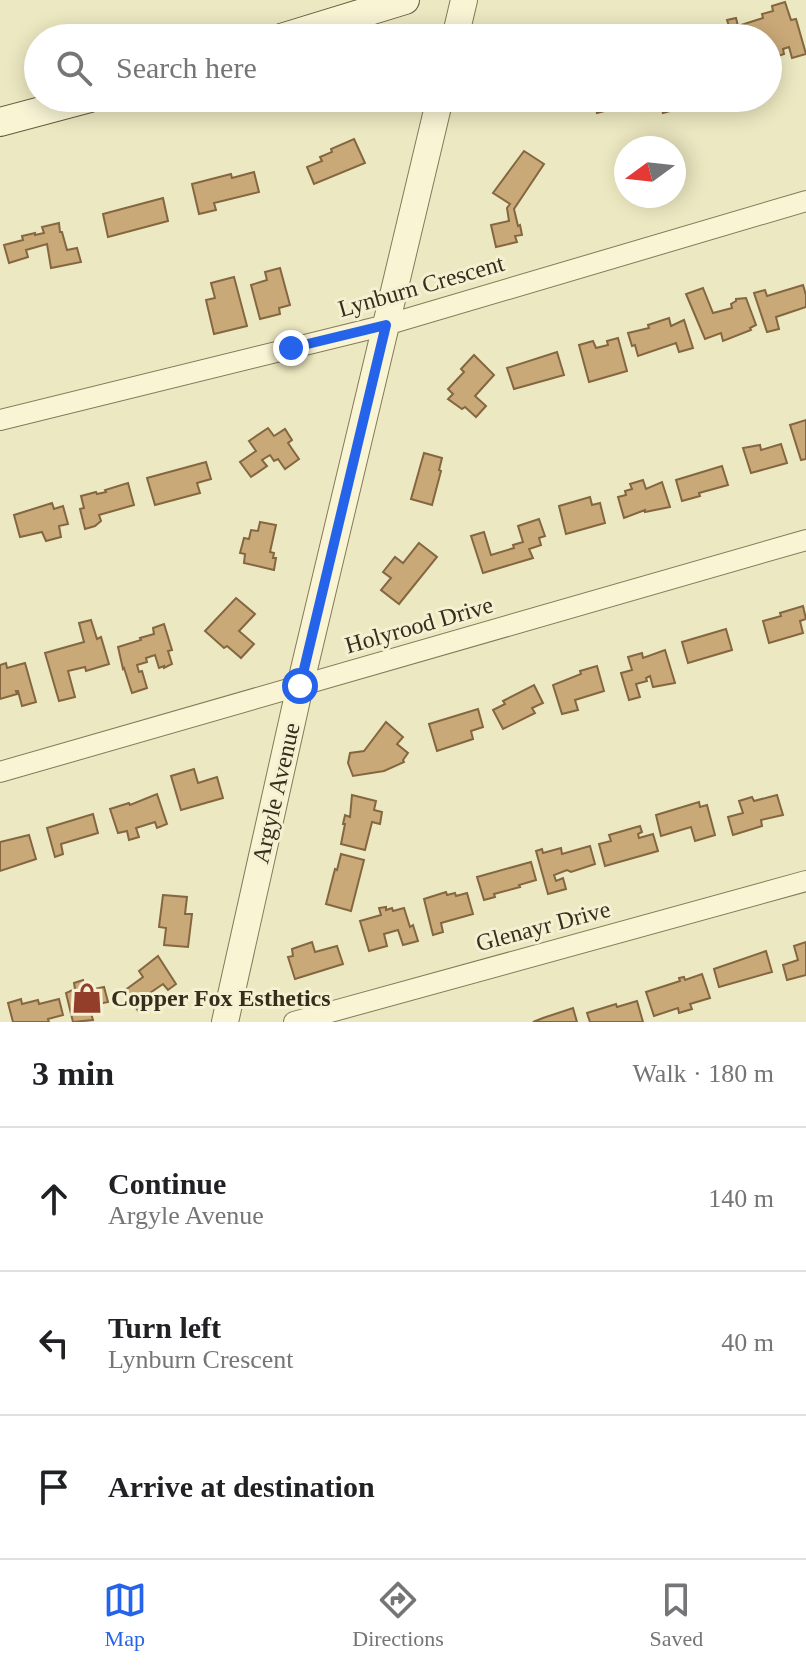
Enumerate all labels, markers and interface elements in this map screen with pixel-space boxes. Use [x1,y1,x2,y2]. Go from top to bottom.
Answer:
search box [24,24,782,112]
icon: search [52,46,96,90]
text: Search here [116,51,257,84]
north arrow [614,136,686,208]
street label: Lynburn Crescent [335,250,507,322]
route end [273,330,309,366]
street label: Holyrood Drive [342,591,496,659]
route start [282,668,318,704]
street label: Argyle Avenue [247,720,305,866]
street label: Glenayr Drive [473,896,613,956]
shop icon: Copper Fox Esthetics [70,981,104,1015]
place label: Copper Fox Esthetics [111,985,331,1011]
text: 3 min [32,1055,114,1092]
text: Walk · 180 m [632,1059,774,1088]
text: Continue [108,1167,226,1200]
icon: ahead [32,1177,76,1221]
text: 140 m [708,1184,774,1213]
text: Argyle Avenue [108,1201,264,1230]
text: Turn left [108,1311,221,1344]
icon: left [32,1321,76,1365]
text: 40 m [721,1328,774,1357]
text: Lynburn Crescent [108,1345,294,1374]
icon: arrive [32,1465,76,1509]
text: Arrive at destination [108,1470,375,1503]
tab: Map [103,1578,147,1652]
tab: Directions [352,1578,444,1652]
tab: Saved [649,1578,703,1652]

